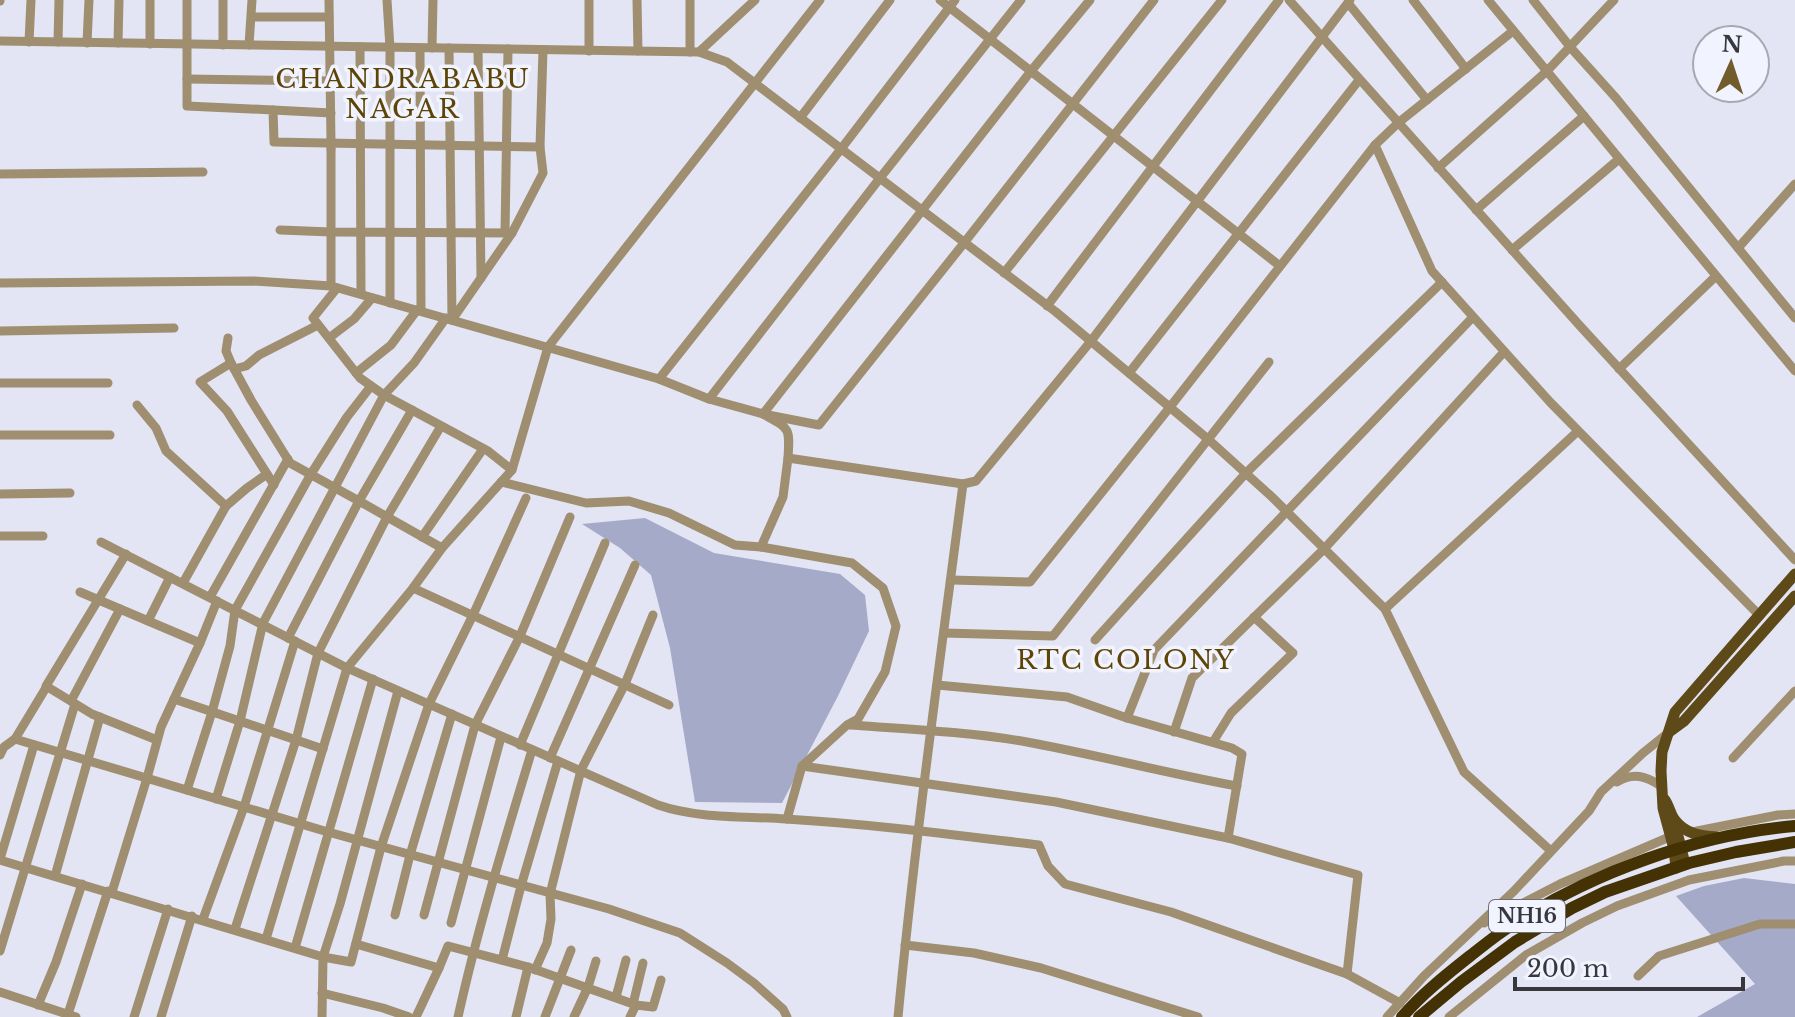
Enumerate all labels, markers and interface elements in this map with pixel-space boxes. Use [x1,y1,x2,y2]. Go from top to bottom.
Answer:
north arrow [1691,24,1771,104]
text: N [1721,31,1743,59]
district label: CHANDRABABU NAGAR [275,63,531,125]
district label: RTC COLONY [1016,644,1236,676]
road number: NH16 [1489,900,1565,932]
scale bar [1515,941,1743,991]
text: 200 m [1527,954,1609,983]

